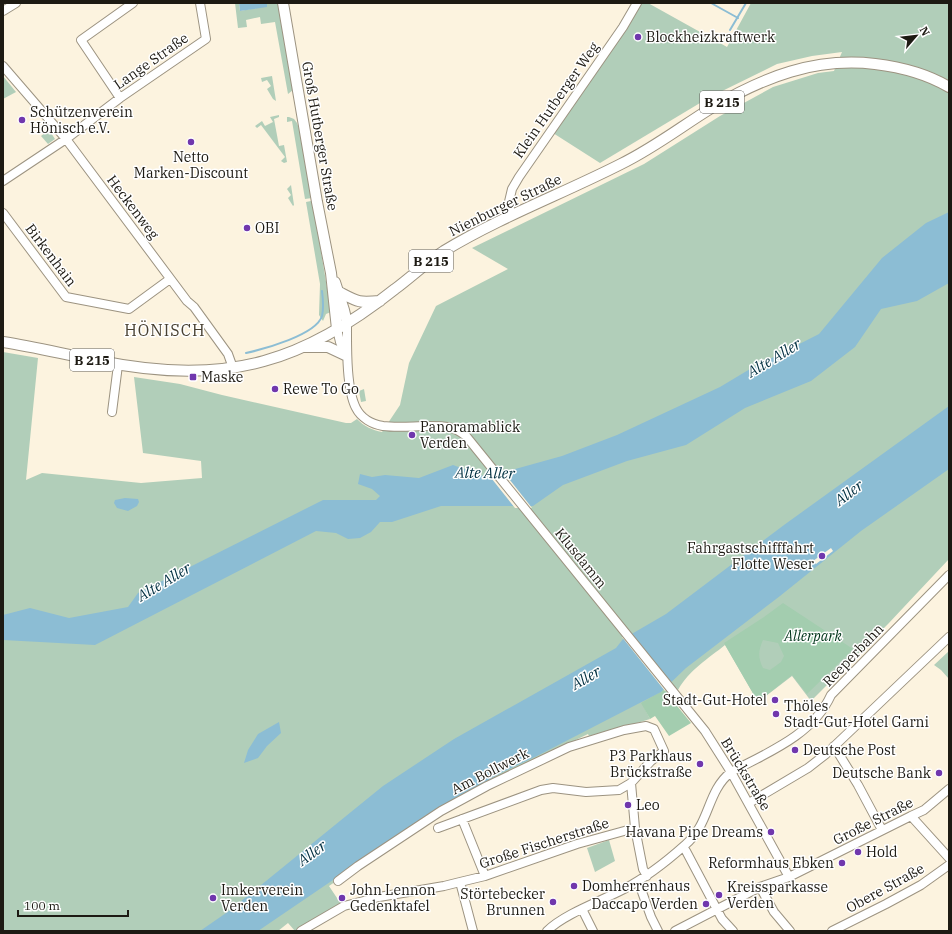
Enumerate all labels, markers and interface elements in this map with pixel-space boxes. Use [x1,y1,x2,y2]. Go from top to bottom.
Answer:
north arrow [896,16,936,56]
text: N [917,24,933,39]
place label: Blockheizkraftwerk [646,28,776,46]
street label: Lange Straße [110,29,192,93]
marker: Blockheizkraftwerk [633,32,643,42]
street label: Klein Hutberger Weg [509,38,603,162]
street label: Groß Hutberger Straße [298,60,342,212]
road number: B 215 [700,91,744,113]
place label: Schützenverein Hönisch e.V. [30,103,133,137]
marker: Schützenverein Hönisch e.V. [17,115,27,125]
marker: Netto Marken-Discount [186,137,196,147]
place label: Netto Marken-Discount [134,148,248,182]
street label: Nienburger Straße [446,170,564,240]
street label: Heckenweg [103,171,163,243]
place label: OBI [255,219,279,237]
street label: Birkenhain [21,220,81,290]
marker: OBI [242,223,252,233]
road number: B 215 [409,250,453,272]
district label: HÖNISCH [124,320,206,340]
water label: Alte Aller [742,334,805,382]
road number: B 215 [70,349,114,371]
place label: Maske [201,368,243,386]
marker: Maske [188,372,198,382]
place label: Rewe To Go [283,380,359,398]
marker: Rewe To Go [270,384,280,394]
place label: Panoramablick Verden [420,418,521,452]
marker: Panoramablick Verden [407,430,417,440]
water label: Alte Aller [454,462,516,483]
water label: Aller [830,475,867,510]
street label: Klusdamm [551,524,611,592]
place label: Fahrgastschifffahrt Flotte Weser [687,539,815,573]
marker: Fahrgastschifffahrt Flotte Weser [817,551,827,561]
water label: Alte Aller [132,558,195,606]
street label: Reeperbahn [819,620,887,690]
park label: Allerpark [783,627,842,645]
water label: Aller [567,661,604,694]
place label: Stadt-Gut-Hotel [663,691,767,709]
marker: Stadt-Gut-Hotel [770,695,780,705]
place label: Thöles Stadt-Gut-Hotel Garni [784,697,929,731]
marker: Thöles Stadt-Gut-Hotel Garni [771,709,781,719]
street label: Brückstraße [717,734,775,814]
place label: Deutsche Post [803,741,896,759]
street label: Am Bollwerk [448,743,532,798]
marker: Deutsche Post [790,745,800,755]
place label: P3 Parkhaus Brückstraße [609,747,692,781]
marker: P3 Parkhaus Brückstraße [695,759,705,769]
place label: Deutsche Bank [832,764,932,782]
marker: Deutsche Bank [934,768,944,778]
street label: Große Straße [830,793,916,849]
place label: Leo [636,796,660,814]
marker: Leo [623,800,633,810]
street label: Große Fischerstraße [477,814,611,872]
place label: Havana Pipe Dreams [626,823,763,841]
marker: Havana Pipe Dreams [766,827,776,837]
water label: Aller [293,836,330,870]
place label: Hold [866,843,898,861]
marker: Hold [853,847,863,857]
place label: Reformhaus Ebken [708,854,834,872]
marker: Reformhaus Ebken [837,858,847,868]
street label: Obere Straße [843,859,927,917]
place label: Domherrenhaus [582,877,690,895]
place label: Kreissparkasse Verden [727,878,828,912]
place label: Imkerverein Verden [221,881,303,915]
place label: John Lennon Gedenktafel [350,881,436,915]
marker: Domherrenhaus [569,881,579,891]
place label: Störtebecker Brunnen [460,885,546,919]
marker: Kreissparkasse Verden [714,890,724,900]
scale bar [18,892,128,918]
marker: Imkerverein Verden [208,893,218,903]
marker: John Lennon Gedenktafel [337,893,347,903]
place label: Daccapo Verden [592,895,698,913]
marker: Störtebecker Brunnen [548,897,558,907]
text: 100 m [24,898,60,913]
marker: Daccapo Verden [701,899,711,909]

